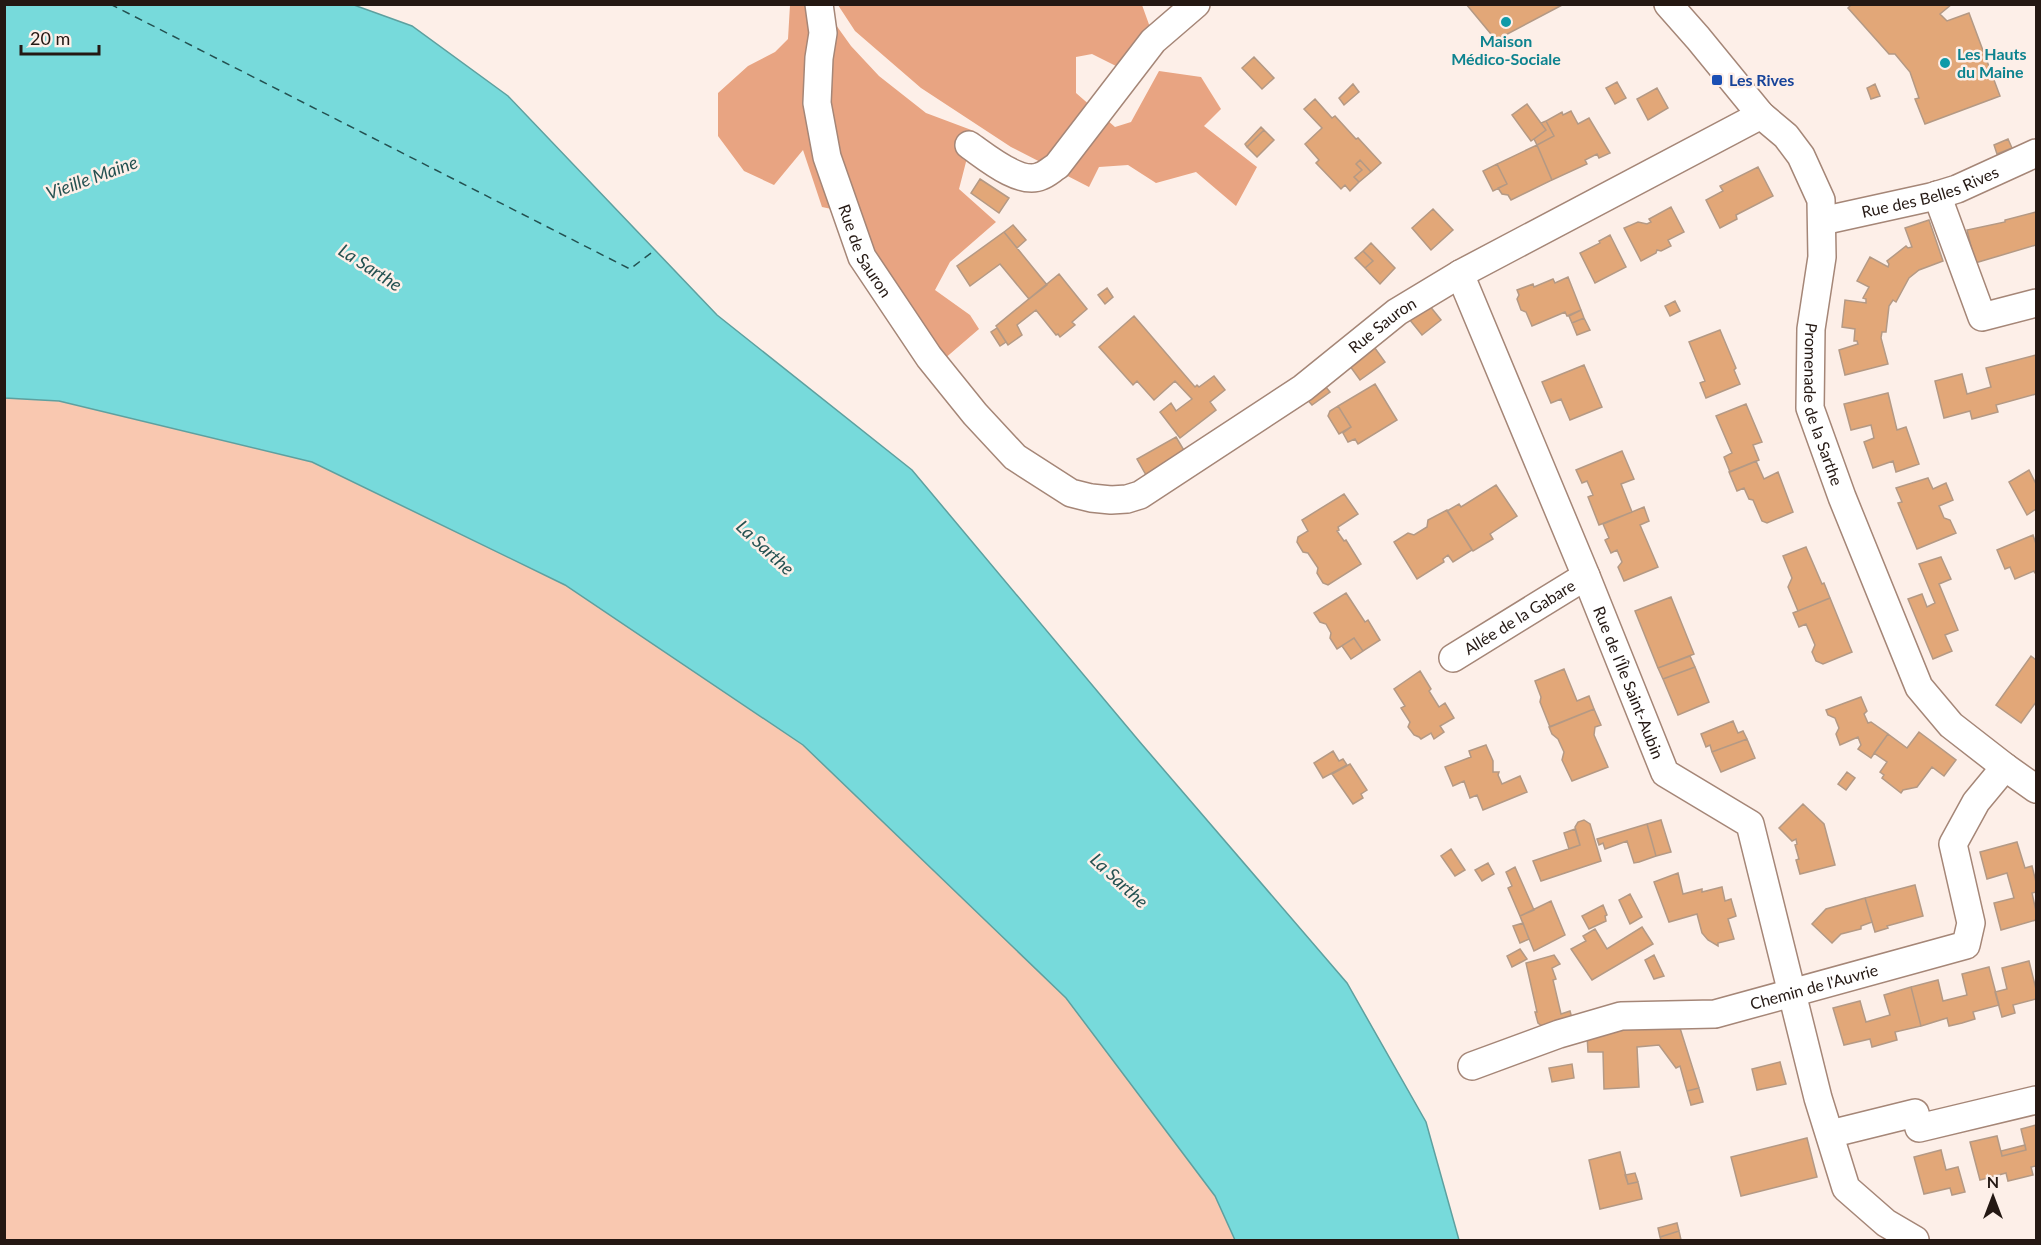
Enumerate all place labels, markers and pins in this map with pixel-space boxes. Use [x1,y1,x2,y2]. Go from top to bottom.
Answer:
marker: Maison Médico-Sociale [1499,15,1513,29]
place label: Maison Médico-Sociale [1451,31,1561,68]
place label: Les Hauts du Maine [1957,44,2027,81]
marker: Les Hauts du Maine [1938,56,1952,70]
place label: Les Rives [1729,70,1794,89]
marker: Les Rives [1710,73,1724,87]

